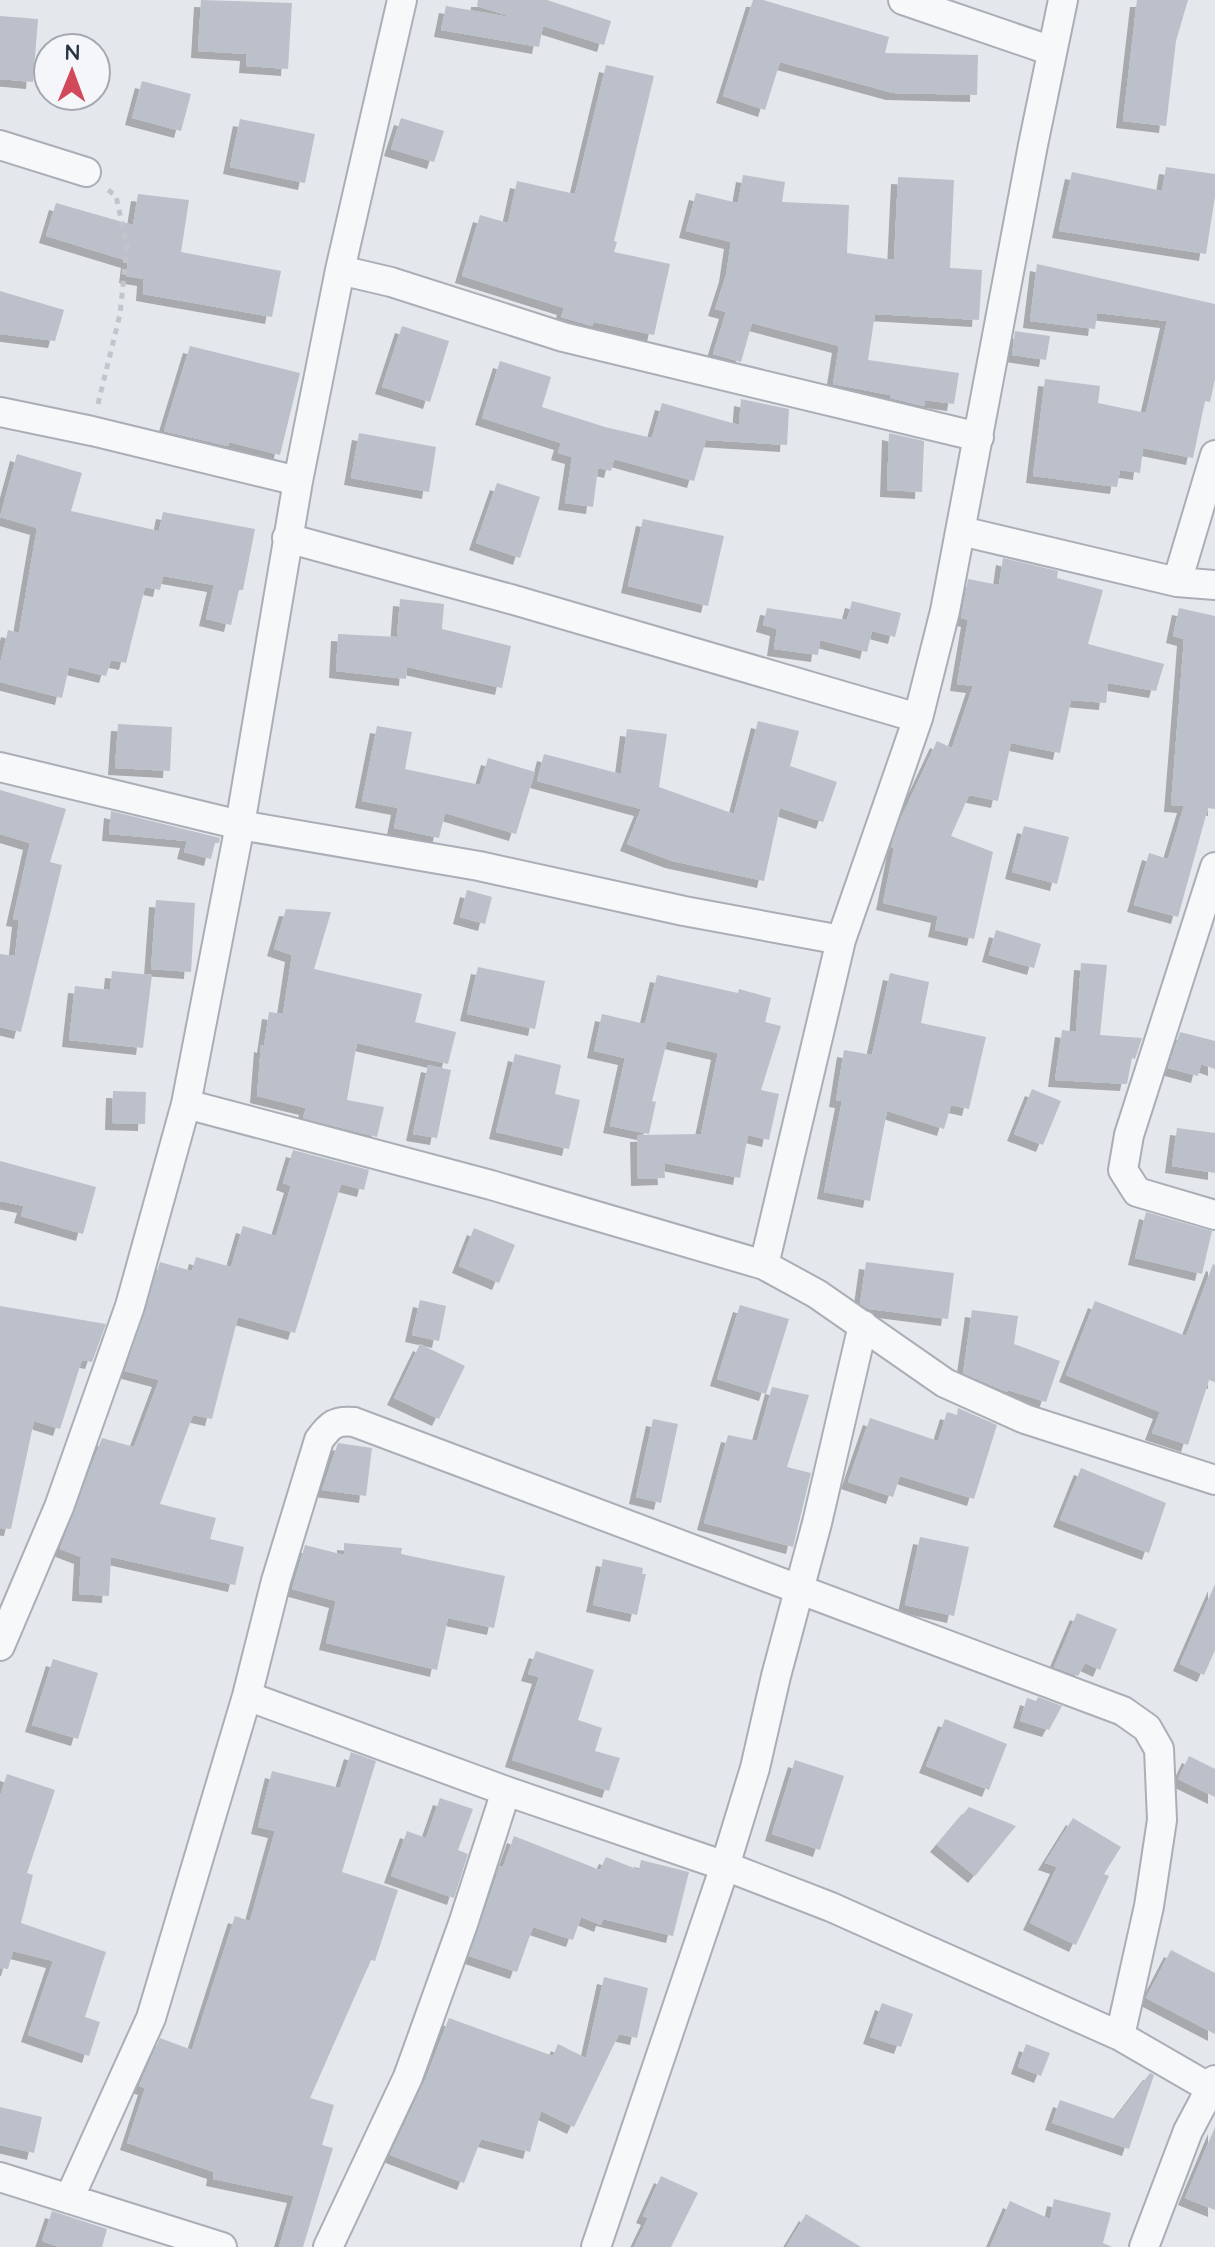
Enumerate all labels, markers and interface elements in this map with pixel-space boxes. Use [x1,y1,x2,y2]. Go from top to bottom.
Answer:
north arrow [32,32,112,112]
text: N [64,38,81,66]

